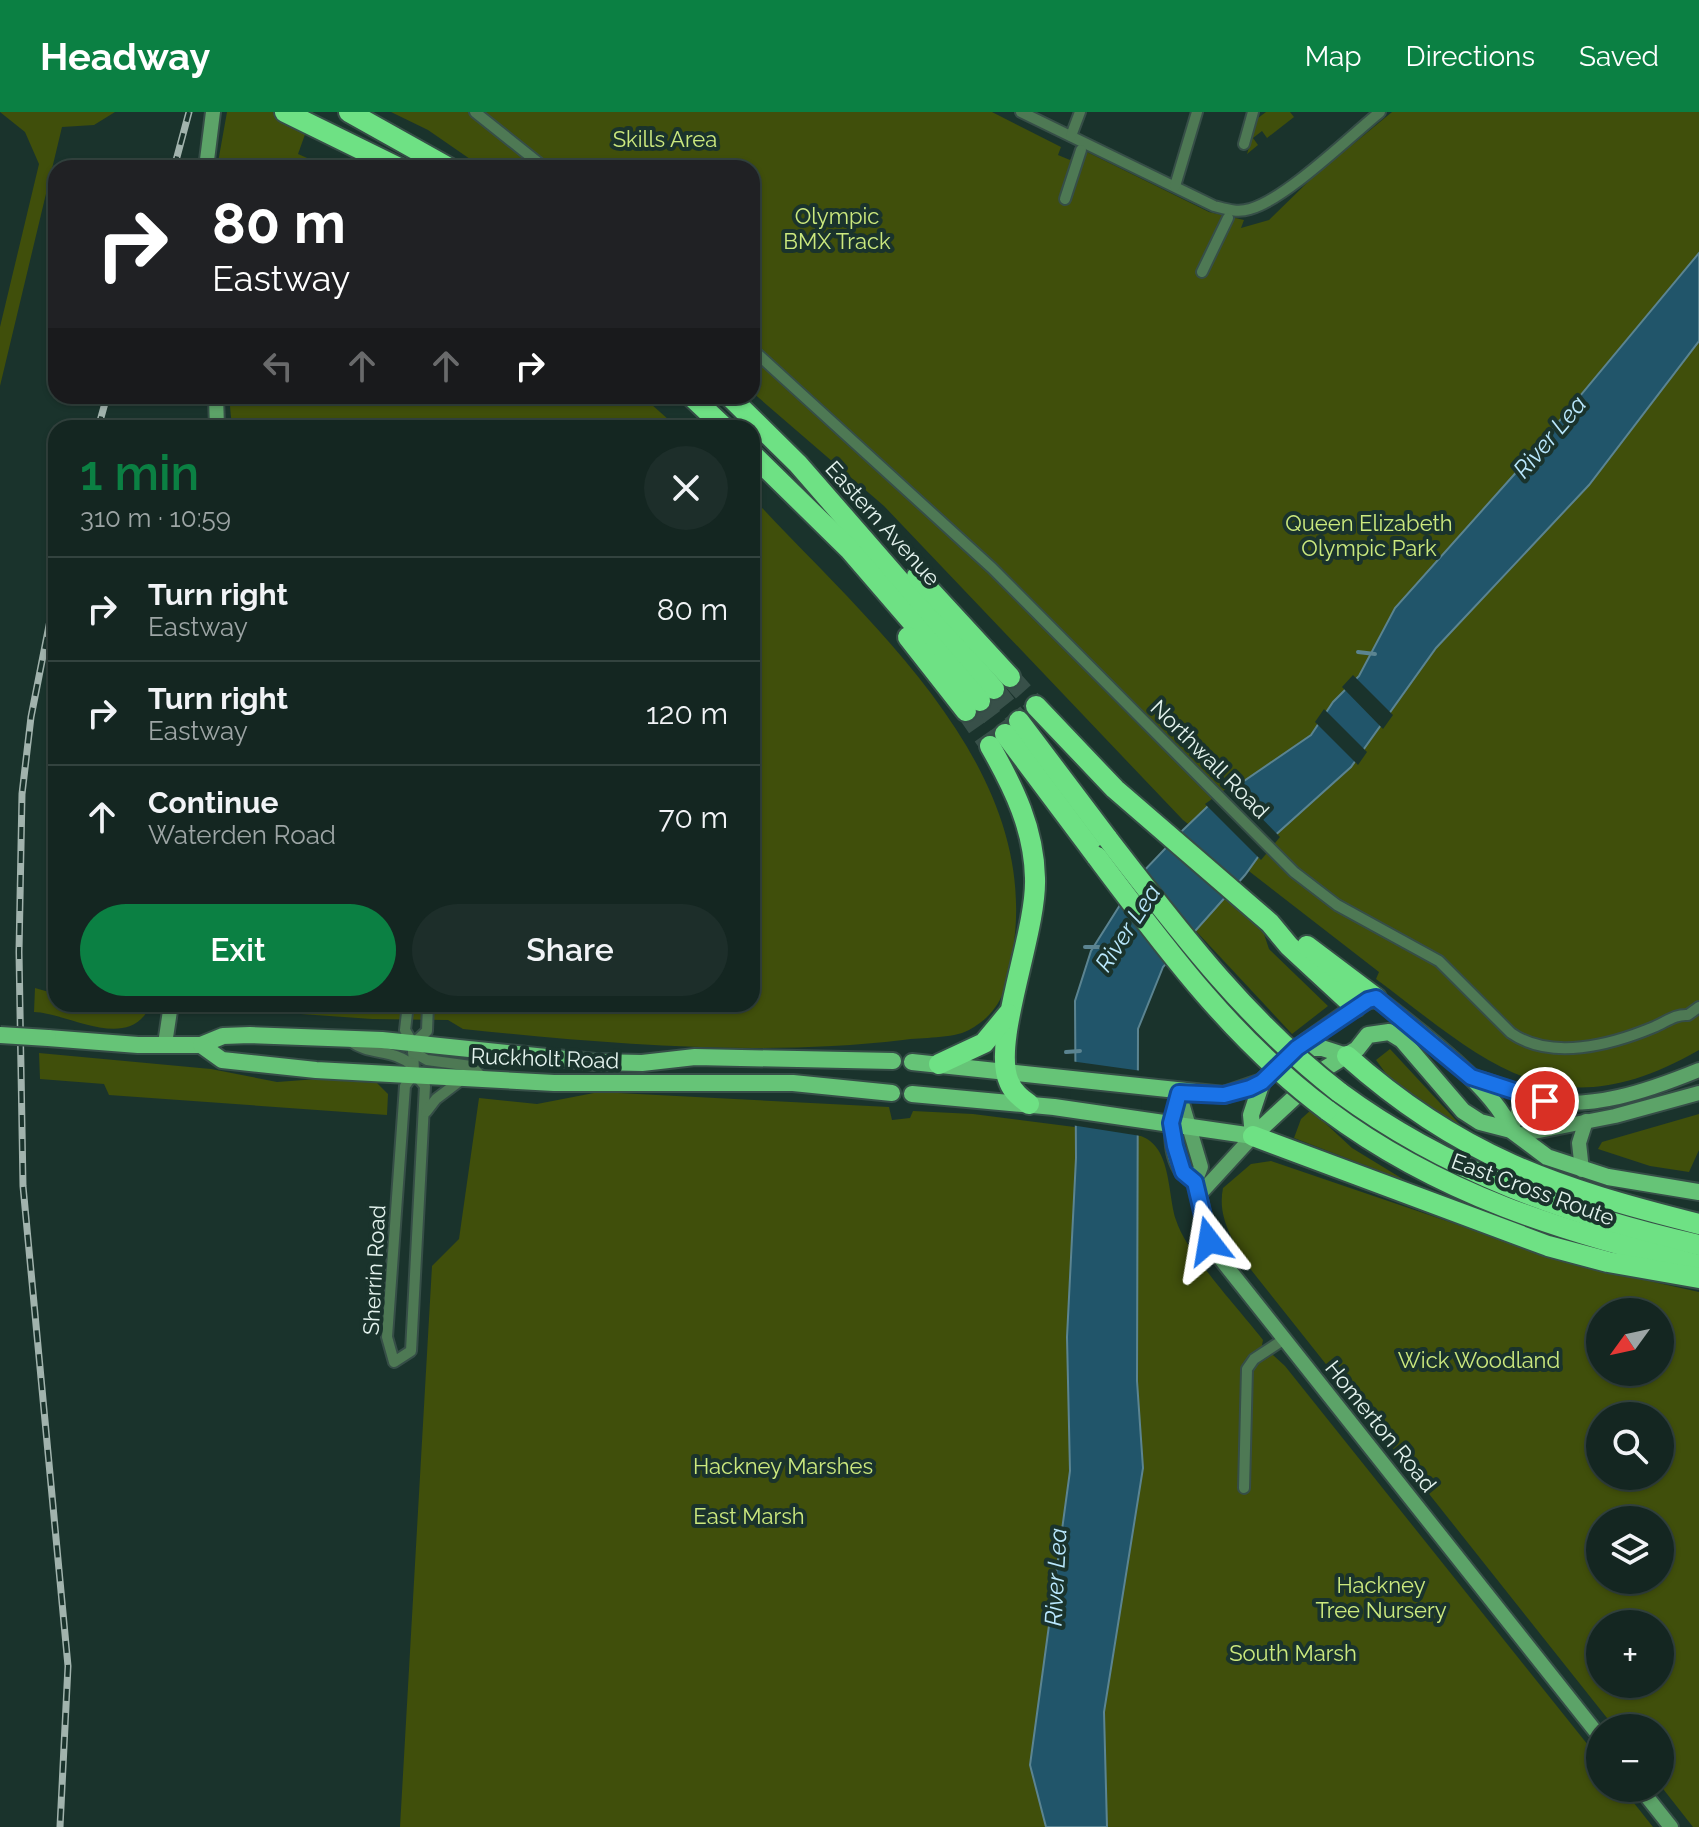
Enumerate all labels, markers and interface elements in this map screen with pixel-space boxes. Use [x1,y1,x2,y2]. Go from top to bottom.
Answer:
text: Headway [40,34,210,79]
text: Map [1305,40,1362,73]
text: Directions [1406,40,1535,73]
text: Saved [1579,40,1659,73]
park label: Skills Area [613,126,717,152]
text: 80 m [212,190,346,256]
icon: right [80,192,184,296]
park label: Olympic BMX Track [783,203,891,254]
text: Eastway [212,257,350,299]
icon: left [256,344,300,388]
icon: ahead [340,344,384,388]
icon: ahead [424,344,468,388]
icon: right [508,344,552,388]
water label: River Lea [1507,390,1592,484]
text: 1 min [80,445,199,501]
button: close [644,446,728,530]
street label: Eastern Avenue [820,455,946,591]
text: 310 m · 10:59 [80,503,231,533]
park label: Queen Elizabeth Olympic Park [1285,510,1453,561]
text: Turn right [148,577,288,612]
icon: right [80,587,124,631]
text: 80 m [657,592,728,627]
text: Eastway [148,612,248,642]
text: Turn right [148,681,288,716]
icon: right [80,691,124,735]
street label: Northwall Road [1145,694,1275,824]
text: 120 m [646,696,728,731]
text: Eastway [148,716,248,746]
text: Continue [148,785,279,820]
icon: ahead [80,795,124,839]
text: 70 m [658,800,728,835]
text: Waterden Road [148,820,336,850]
water label: River Lea [1089,879,1166,977]
button: Exit [80,904,396,996]
button: Share [412,904,728,996]
street label: Ruckholt Road [470,1042,620,1074]
pin [1511,1067,1579,1135]
icon: arrive [1523,1079,1567,1123]
street label: East Cross Route [1448,1147,1618,1231]
position arrow [1167,1199,1251,1283]
street label: Sherrin Road [358,1204,390,1336]
north arrow [1586,1298,1674,1386]
map controls [1586,1298,1674,1802]
park label: Wick Woodland [1398,1347,1560,1373]
street label: Homerton Road [1320,1355,1442,1497]
button: search [1586,1402,1674,1490]
park label: Hackney Marshes [693,1453,873,1479]
park label: East Marsh [693,1503,805,1529]
button: layers [1586,1506,1674,1594]
water label: River Lea [1038,1527,1073,1627]
park label: Hackney Tree Nursery [1315,1572,1447,1623]
button: + [1586,1610,1674,1698]
park label: South Marsh [1229,1640,1357,1666]
button: − [1586,1714,1674,1802]

